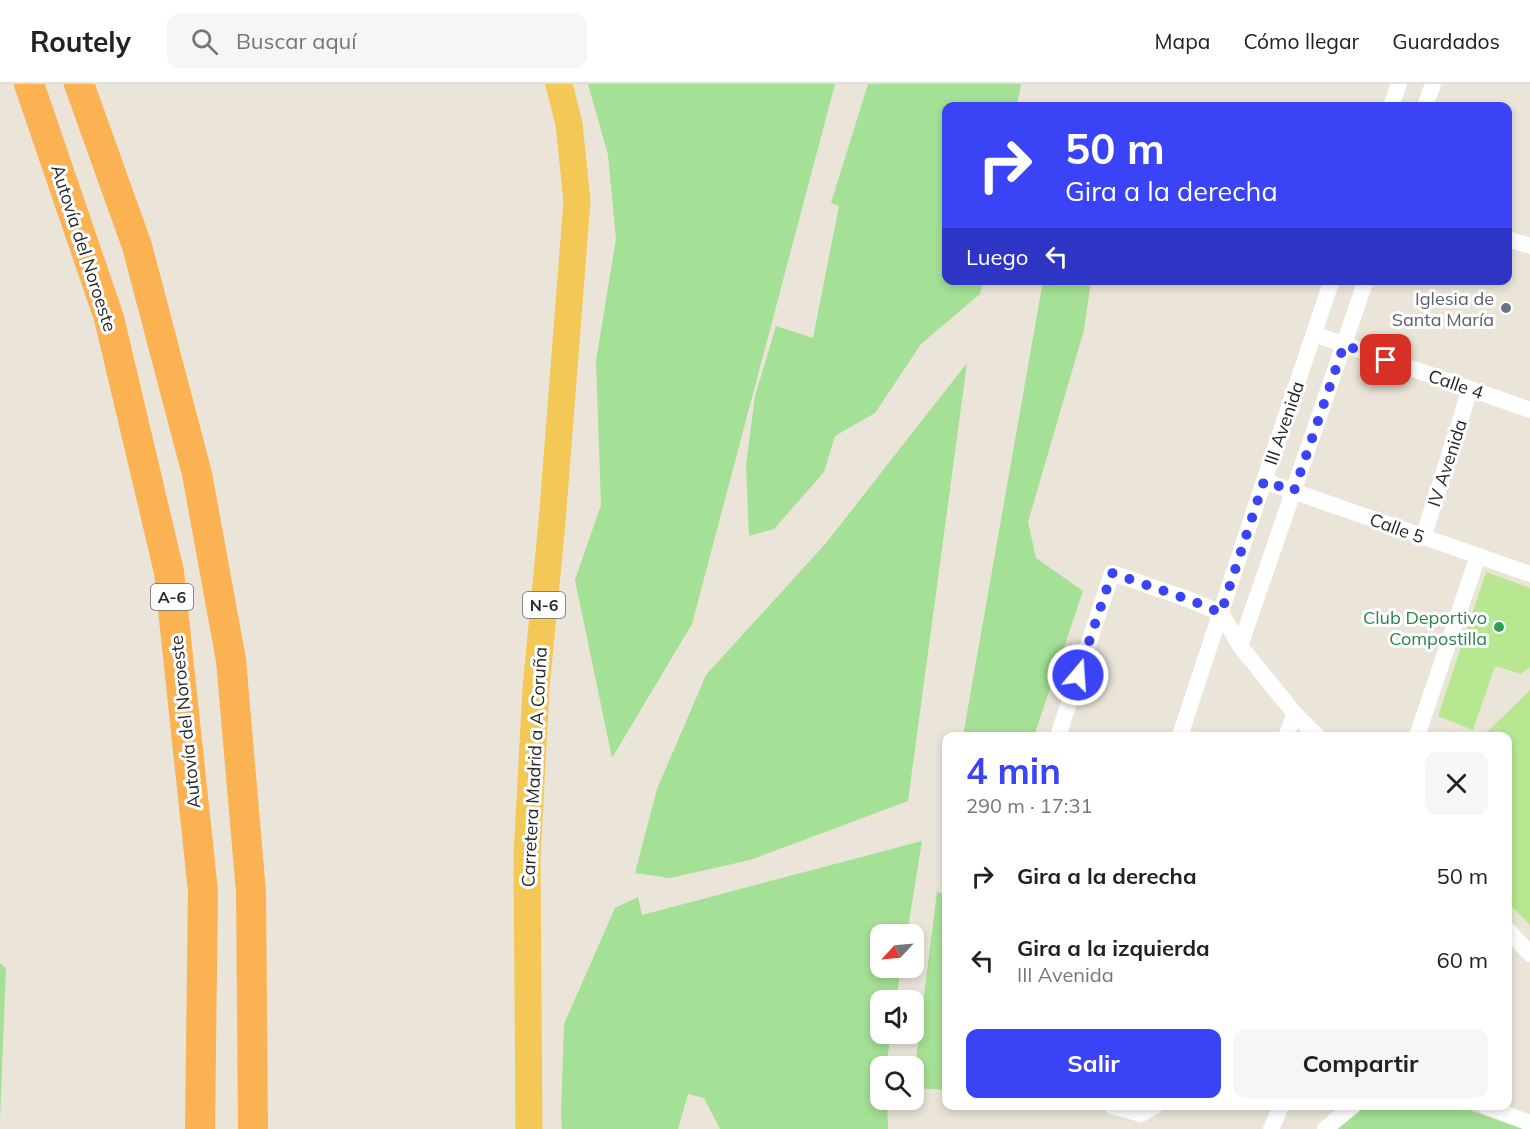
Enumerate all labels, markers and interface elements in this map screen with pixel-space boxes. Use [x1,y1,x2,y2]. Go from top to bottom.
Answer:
search box [167,14,587,68]
text: Routely [30,24,131,59]
icon: search [188,25,221,58]
text: Buscar aquí [236,27,357,55]
text: Mapa [1155,28,1210,54]
text: Cómo llegar [1243,28,1359,54]
text: Guardados [1392,28,1500,54]
text: 50 m [1065,122,1165,175]
icon: right [966,126,1044,204]
street label: Autovía del Noroeste [46,162,122,334]
text: Gira a la derecha [1065,174,1278,208]
icon: left [1040,240,1073,273]
text: Luego [966,243,1028,271]
place label: Iglesia de Santa María [1392,287,1494,331]
marker: Iglesia de Santa María [1499,301,1513,315]
pin [1360,334,1411,385]
icon: arrive [1369,343,1402,376]
street label: Calle 4 [1425,364,1487,404]
street label: III Avenida [1259,378,1309,468]
street label: IV Avenida [1422,416,1472,510]
street label: Calle 5 [1366,507,1428,549]
road number: A-6 [151,584,193,610]
road number: N-6 [523,592,565,618]
place label: Club Deportivo Compostilla [1363,606,1487,650]
marker: Club Deportivo Compostilla [1492,620,1506,634]
street label: Autovía del Noroeste [164,634,206,810]
position arrow [1046,643,1110,707]
street label: Carretera Madrid a A Coruña [516,646,552,888]
text: 4 min [966,748,1061,793]
button: close [1425,752,1488,815]
text: 290 m · 17:31 [966,793,1092,818]
icon: right [966,860,999,893]
text: Gira a la derecha [1017,862,1197,890]
text: 50 m [1437,862,1488,890]
north arrow [870,924,924,978]
map controls [870,924,924,1110]
text: Gira a la izquierda [1017,934,1210,962]
icon: left [966,944,999,977]
text: 60 m [1437,946,1488,974]
text: III Avenida [1017,962,1114,987]
button: sound [870,990,924,1044]
button: Salir [966,1029,1221,1098]
button: Compartir [1233,1029,1488,1098]
button: search [870,1056,924,1110]

